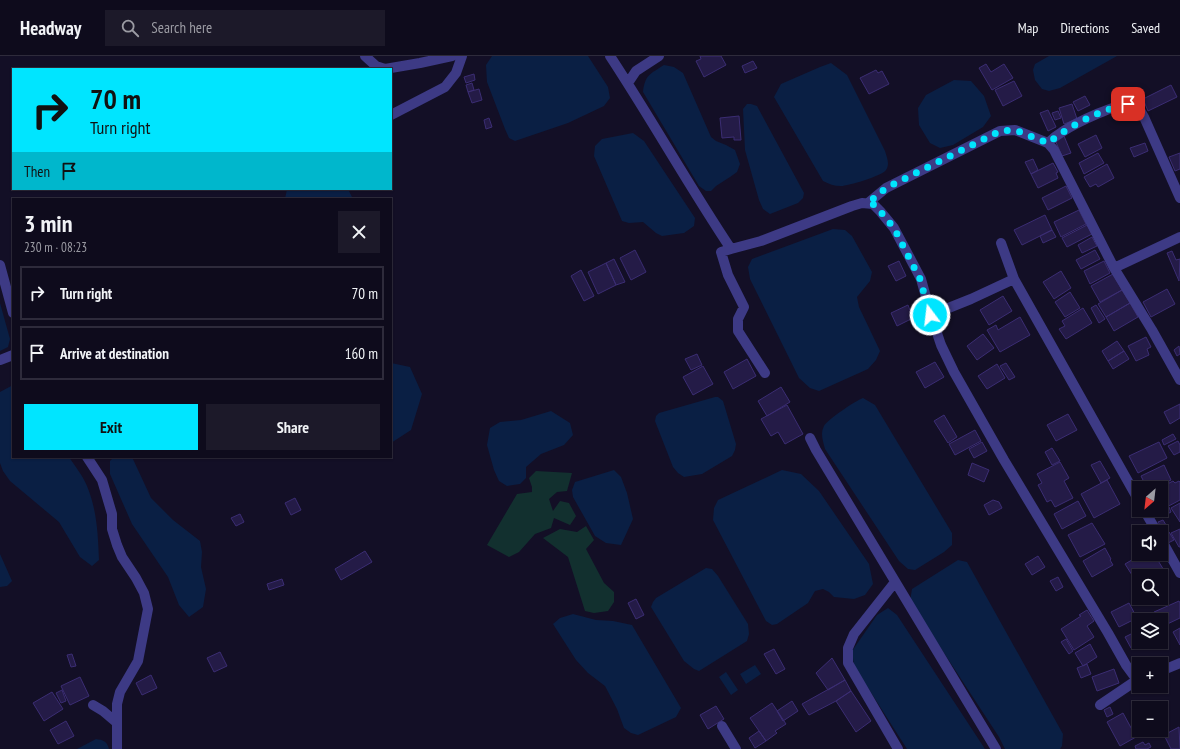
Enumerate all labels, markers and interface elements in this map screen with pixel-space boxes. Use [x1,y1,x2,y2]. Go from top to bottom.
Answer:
search box [105,10,385,46]
text: Headway [20,16,81,40]
icon: search [119,17,141,39]
text: Search here [151,18,212,37]
text: Map [1018,19,1038,37]
text: Directions [1060,19,1109,37]
text: Saved [1131,19,1160,37]
text: 70 m [90,80,141,117]
icon: right [24,84,76,136]
pin [1111,87,1145,121]
icon: arrive [1117,93,1139,115]
text: Turn right [90,116,150,139]
icon: arrive [58,160,80,182]
text: Then [24,162,50,181]
text: 3 min [24,208,72,239]
button: close [338,211,380,253]
text: 230 m · 08:23 [24,239,87,256]
icon: right [26,282,48,304]
text: Turn right [60,284,112,303]
text: 70 m [352,284,378,303]
position arrow [909,294,951,336]
icon: arrive [26,342,48,364]
text: Arrive at destination [60,344,169,363]
text: 160 m [345,344,378,363]
button: Exit [24,404,198,450]
button: Share [206,404,380,450]
north arrow [1132,481,1168,517]
map controls [1132,481,1168,737]
button: sound [1132,525,1168,561]
button: search [1132,569,1168,605]
button: layers [1132,613,1168,649]
button: + [1132,657,1168,693]
button: − [1132,701,1168,737]

